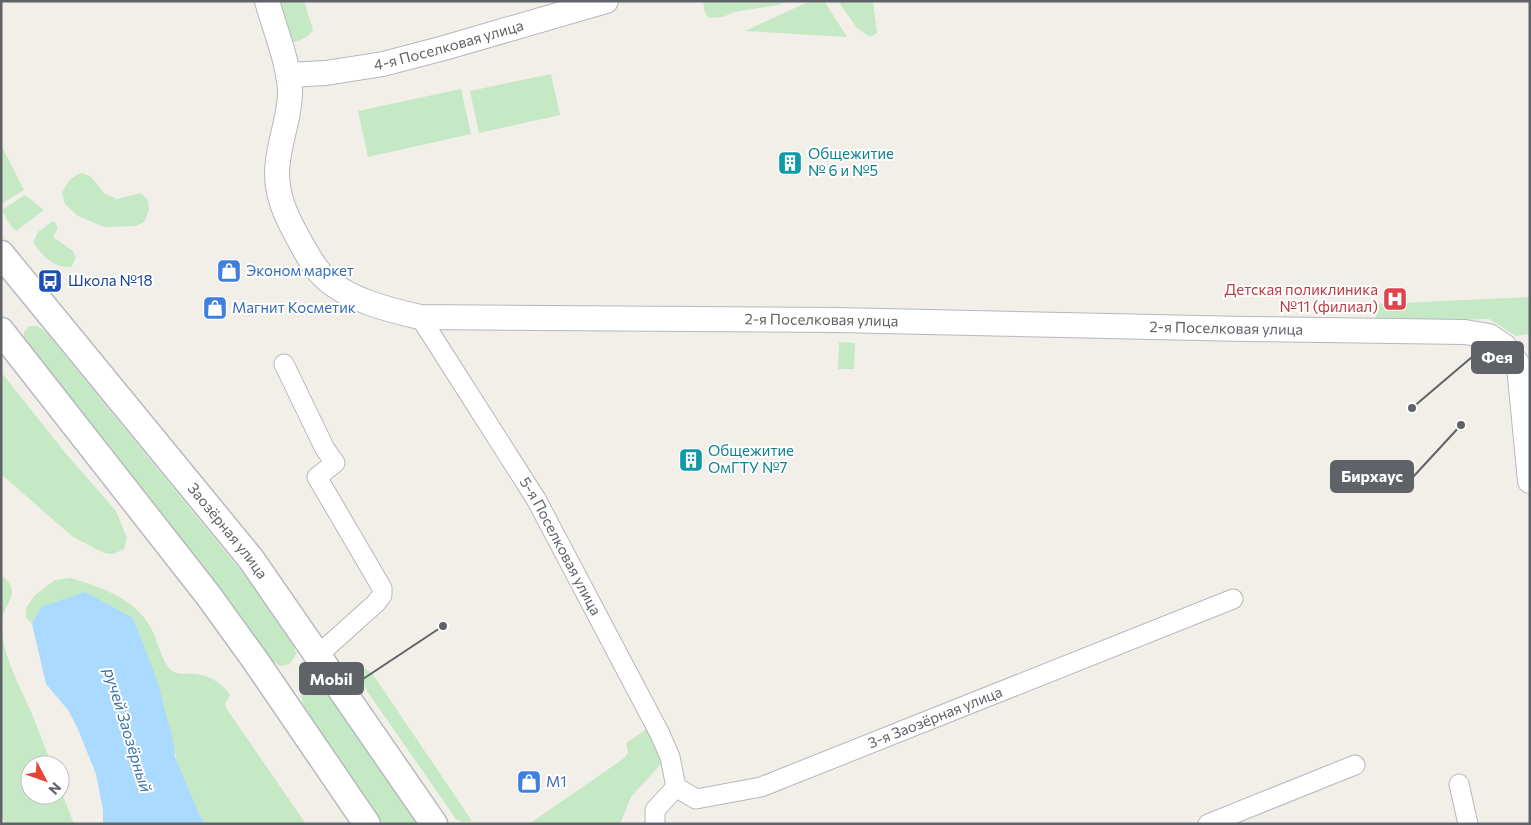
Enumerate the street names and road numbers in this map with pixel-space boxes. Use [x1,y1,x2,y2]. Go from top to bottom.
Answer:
street label: 4-я Поселковая улица [373,15,525,73]
street label: 2-я Поселковая улица [744,309,899,329]
street label: 2-я Поселковая улица [1149,317,1303,338]
street label: 5-я Поселковая улица [516,473,606,618]
street label: Заозёрная улица [185,479,272,582]
street label: 3-я Заозёрная улица [865,682,1005,752]

